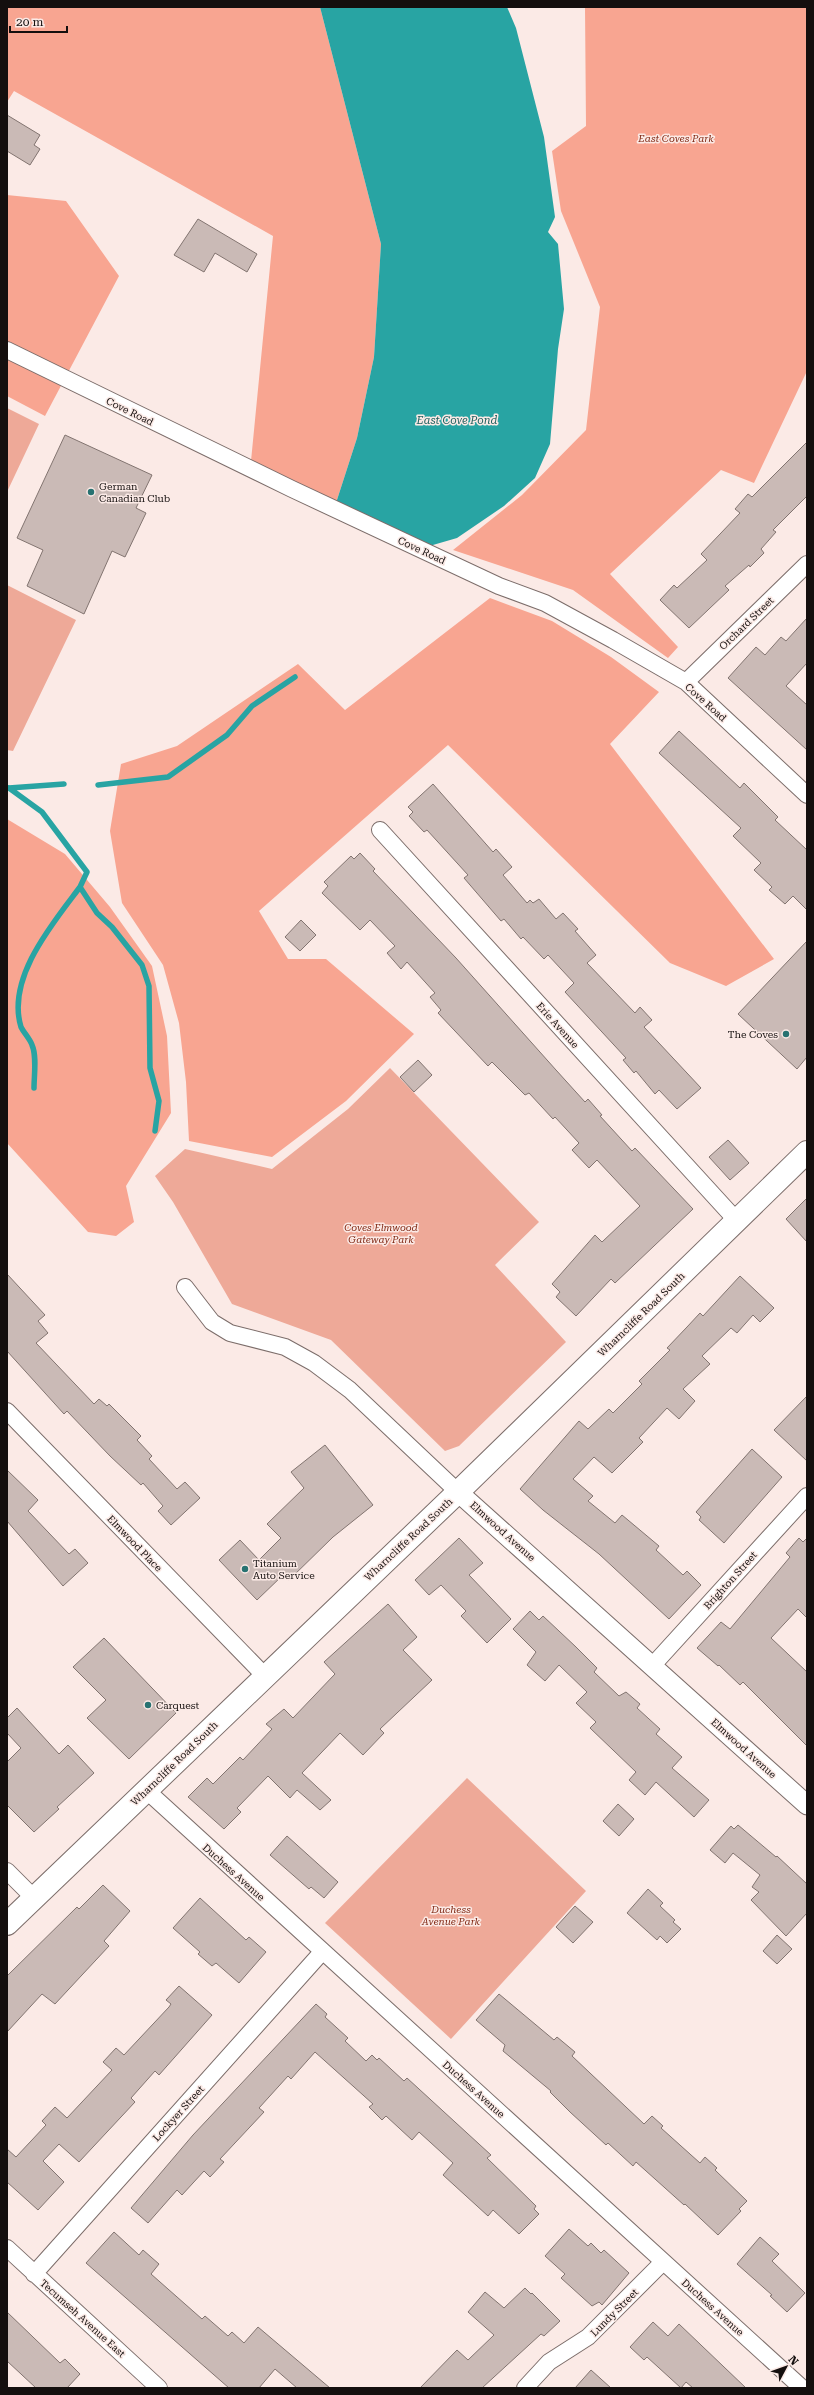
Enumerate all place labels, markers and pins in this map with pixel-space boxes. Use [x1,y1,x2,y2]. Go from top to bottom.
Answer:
place label: German Canadian Club [99,481,170,504]
marker: German Canadian Club [86,487,96,497]
place label: The Coves [728,1029,778,1040]
marker: The Coves [781,1029,791,1039]
place label: Titanium Auto Service [253,1558,315,1581]
marker: Titanium Auto Service [240,1564,250,1574]
marker: Carquest [143,1700,153,1710]
place label: Carquest [156,1700,199,1711]

